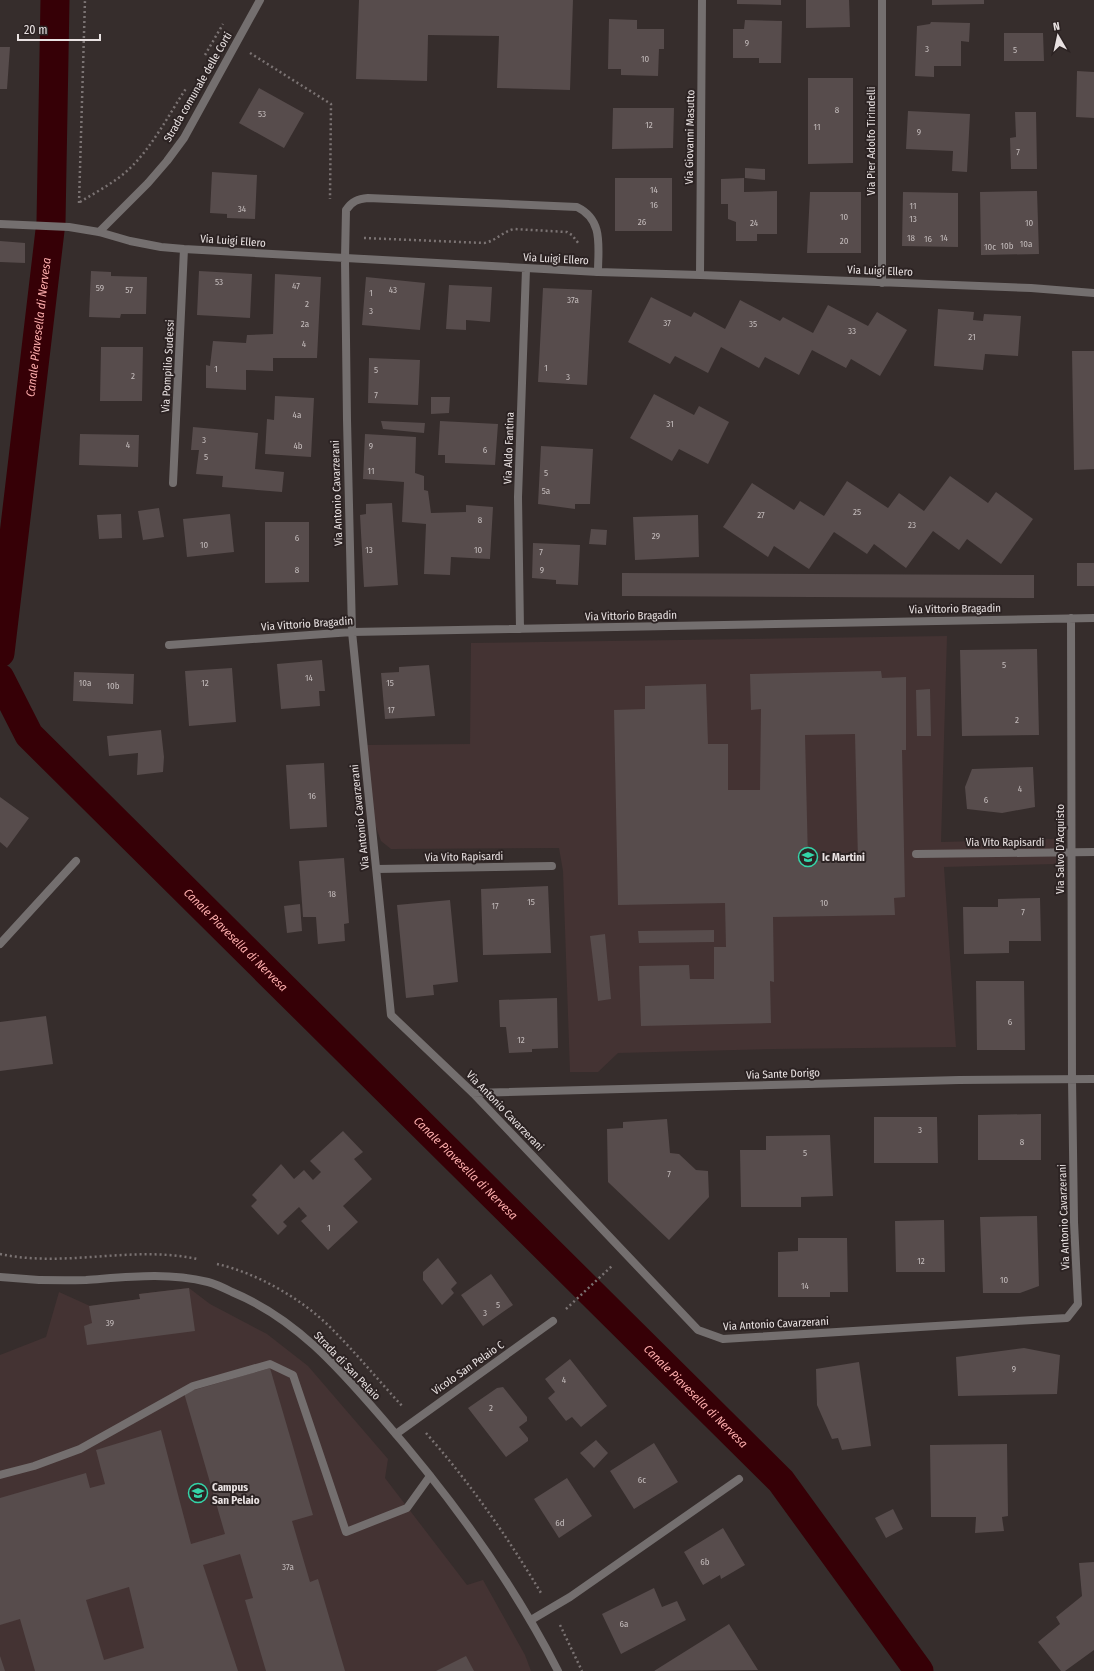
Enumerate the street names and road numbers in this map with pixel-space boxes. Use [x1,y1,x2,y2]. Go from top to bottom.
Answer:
street label: Strada comunale delle Corti [161,30,235,144]
street label: Via Pier Adolfo Tirindelli [865,86,878,195]
street label: Via Giovanni Masutto [683,89,697,184]
street label: Via Luigi Ellero [200,232,266,250]
street label: Via Luigi Ellero [523,251,589,267]
street label: Via Luigi Ellero [847,263,913,279]
street label: Via Pompilio Sudessi [159,319,177,413]
street label: Via Aldo Fantina [501,412,517,484]
street label: Via Antonio Cavarzerani [329,440,345,546]
street label: Via Vittorio Bragadin [909,602,1001,616]
street label: Via Vittorio Bragadin [585,609,677,623]
street label: Via Vittorio Bragadin [261,614,353,634]
street label: Via Antonio Cavarzerani [348,763,372,870]
street label: Via Salvo D'Acquisto [1054,804,1067,894]
street label: Via Vito Rapisardi [966,836,1045,849]
street label: Via Vito Rapisardi [425,850,504,864]
street label: Via Sante Dorigo [746,1066,820,1082]
street label: Via Antonio Cavarzerani [464,1068,547,1154]
street label: Via Antonio Cavarzerani [1056,1164,1072,1270]
street label: Via Antonio Cavarzerani [723,1315,829,1333]
street label: Strada di San Pelaio [311,1329,383,1403]
street label: Vicolo San Pelaio C [429,1338,507,1398]

